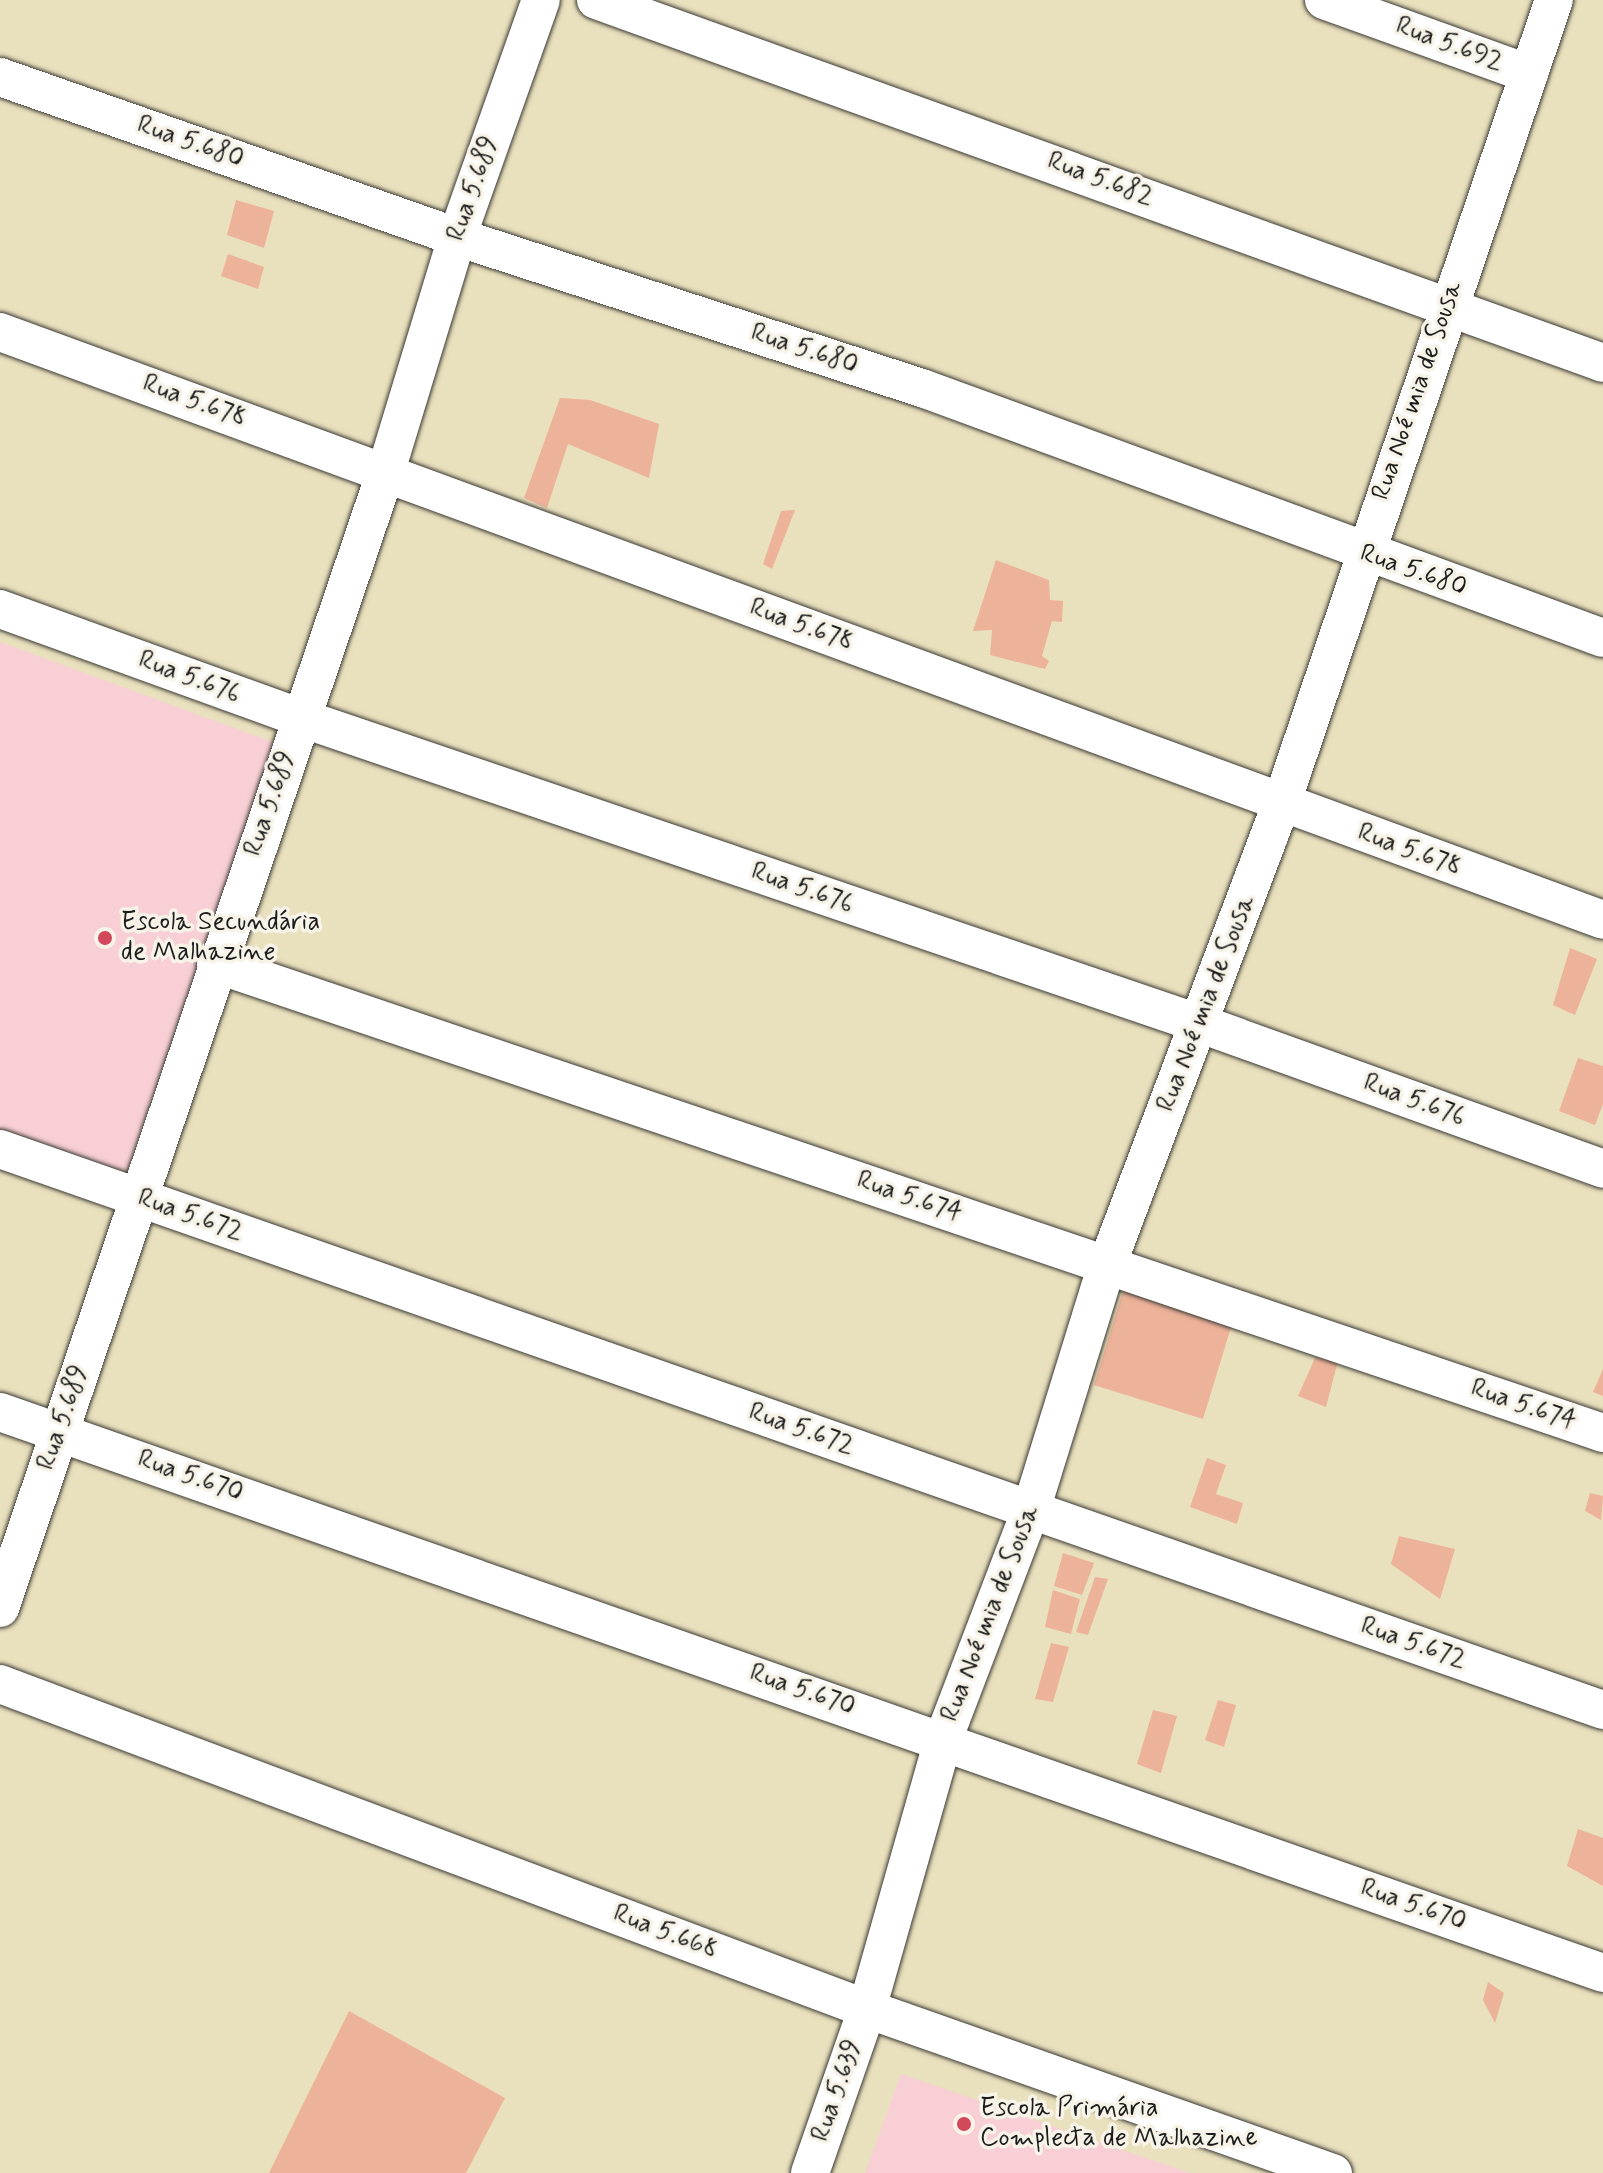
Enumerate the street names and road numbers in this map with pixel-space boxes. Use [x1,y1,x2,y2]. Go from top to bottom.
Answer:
street label: Rua 5.692 [1391,11,1507,79]
street label: Rua 5.680 [133,110,247,176]
street label: Rua 5.689 [442,132,506,246]
street label: Rua 5.682 [1043,146,1157,214]
street label: Rua Noé mia de Sousa [1365,276,1471,506]
street label: Rua 5.680 [746,318,862,382]
street label: Rua 5.678 [138,369,250,435]
street label: Rua 5.680 [1356,538,1470,604]
street label: Rua 5.678 [745,593,857,659]
street label: Rua 5.676 [134,645,244,711]
street label: Rua 5.689 [239,747,303,861]
street label: Rua 5.678 [1353,818,1465,884]
street label: Rua 5.676 [747,857,857,921]
street label: Rua Noé mia de Sousa [1151,890,1263,1118]
street label: Rua 5.676 [1359,1068,1469,1134]
street label: Rua 5.674 [852,1165,966,1231]
street label: Rua 5.672 [133,1183,247,1249]
street label: Rua 5.689 [32,1361,96,1475]
street label: Rua 5.674 [1466,1373,1580,1439]
street label: Rua 5.672 [744,1397,858,1463]
street label: Rua 5.670 [133,1444,247,1510]
street label: Rua Noé mia de Sousa [935,1500,1047,1728]
street label: Rua 5.672 [1356,1611,1470,1677]
street label: Rua 5.670 [745,1658,859,1724]
street label: Rua 5.670 [1356,1873,1470,1939]
street label: Rua 5.668 [608,1899,722,1967]
street label: Rua 5.639 [806,2036,870,2146]

